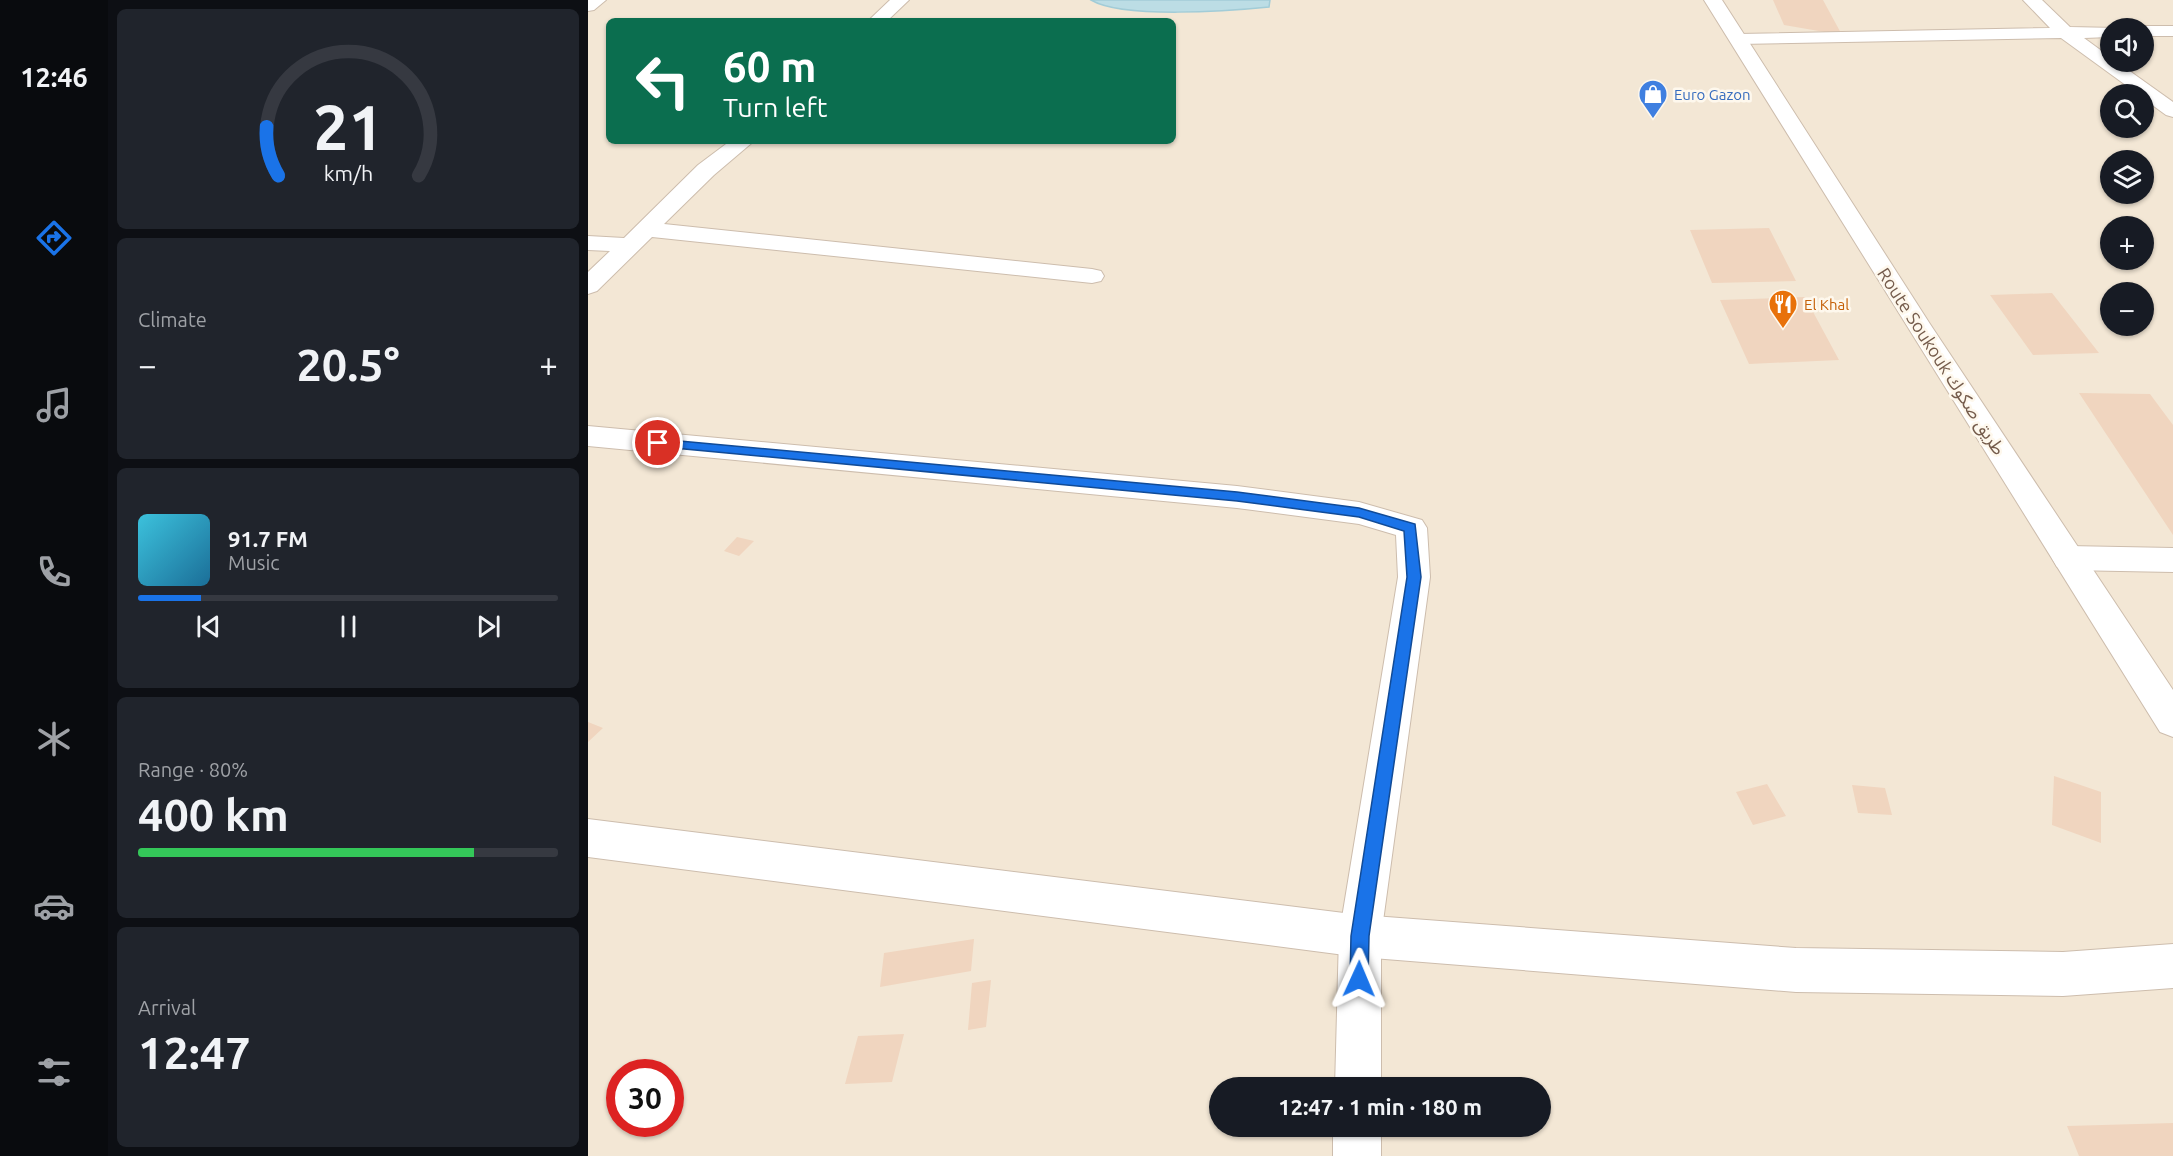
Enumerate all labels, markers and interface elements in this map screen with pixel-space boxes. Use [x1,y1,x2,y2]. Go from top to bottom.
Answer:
map controls [2100,18,2154,336]
button: sound [2100,18,2154,72]
icon: left [624,42,702,120]
text: 60 m [723,43,817,90]
text: 12:46 [20,62,88,92]
shop icon: Euro Gazon [1637,78,1669,120]
button: search [2100,84,2154,138]
place label: Euro Gazon [1674,86,1751,103]
text: 21 [313,92,383,162]
text: Turn left [723,92,827,122]
button: layers [2100,150,2154,204]
text: km/h [323,162,373,186]
button: + [2100,216,2154,270]
icon: directions [33,217,75,259]
street label: Route Soukouk طريق صكوك [1872,264,2010,459]
button: − [2100,282,2154,336]
restaurant icon: El Khal [1767,288,1799,330]
place label: El Khal [1804,296,1849,313]
text: Climate [138,308,207,331]
text: 20.5° [296,339,400,390]
text: − [138,346,157,383]
text: + [539,346,558,383]
icon: music [33,384,75,426]
pin [632,417,683,468]
icon: arrive [641,426,674,459]
text: 91.7 FM [228,526,308,551]
icon: phone [33,551,75,593]
text: Music [228,551,280,574]
icon: previous [192,610,225,643]
icon: pause [332,610,365,643]
icon: next [472,610,505,643]
icon: climate [33,718,75,760]
text: Range · 80% [138,758,248,781]
text: 400 km [138,789,289,840]
icon: car [33,885,75,927]
position arrow [1327,947,1391,1011]
text: Arrival [138,996,196,1019]
text: 12:47 [138,1027,251,1078]
icon: filters [33,1051,75,1093]
speed limit sign: 30 [606,1059,684,1137]
text: 12:47 · 1 min · 180 m [1278,1094,1482,1119]

